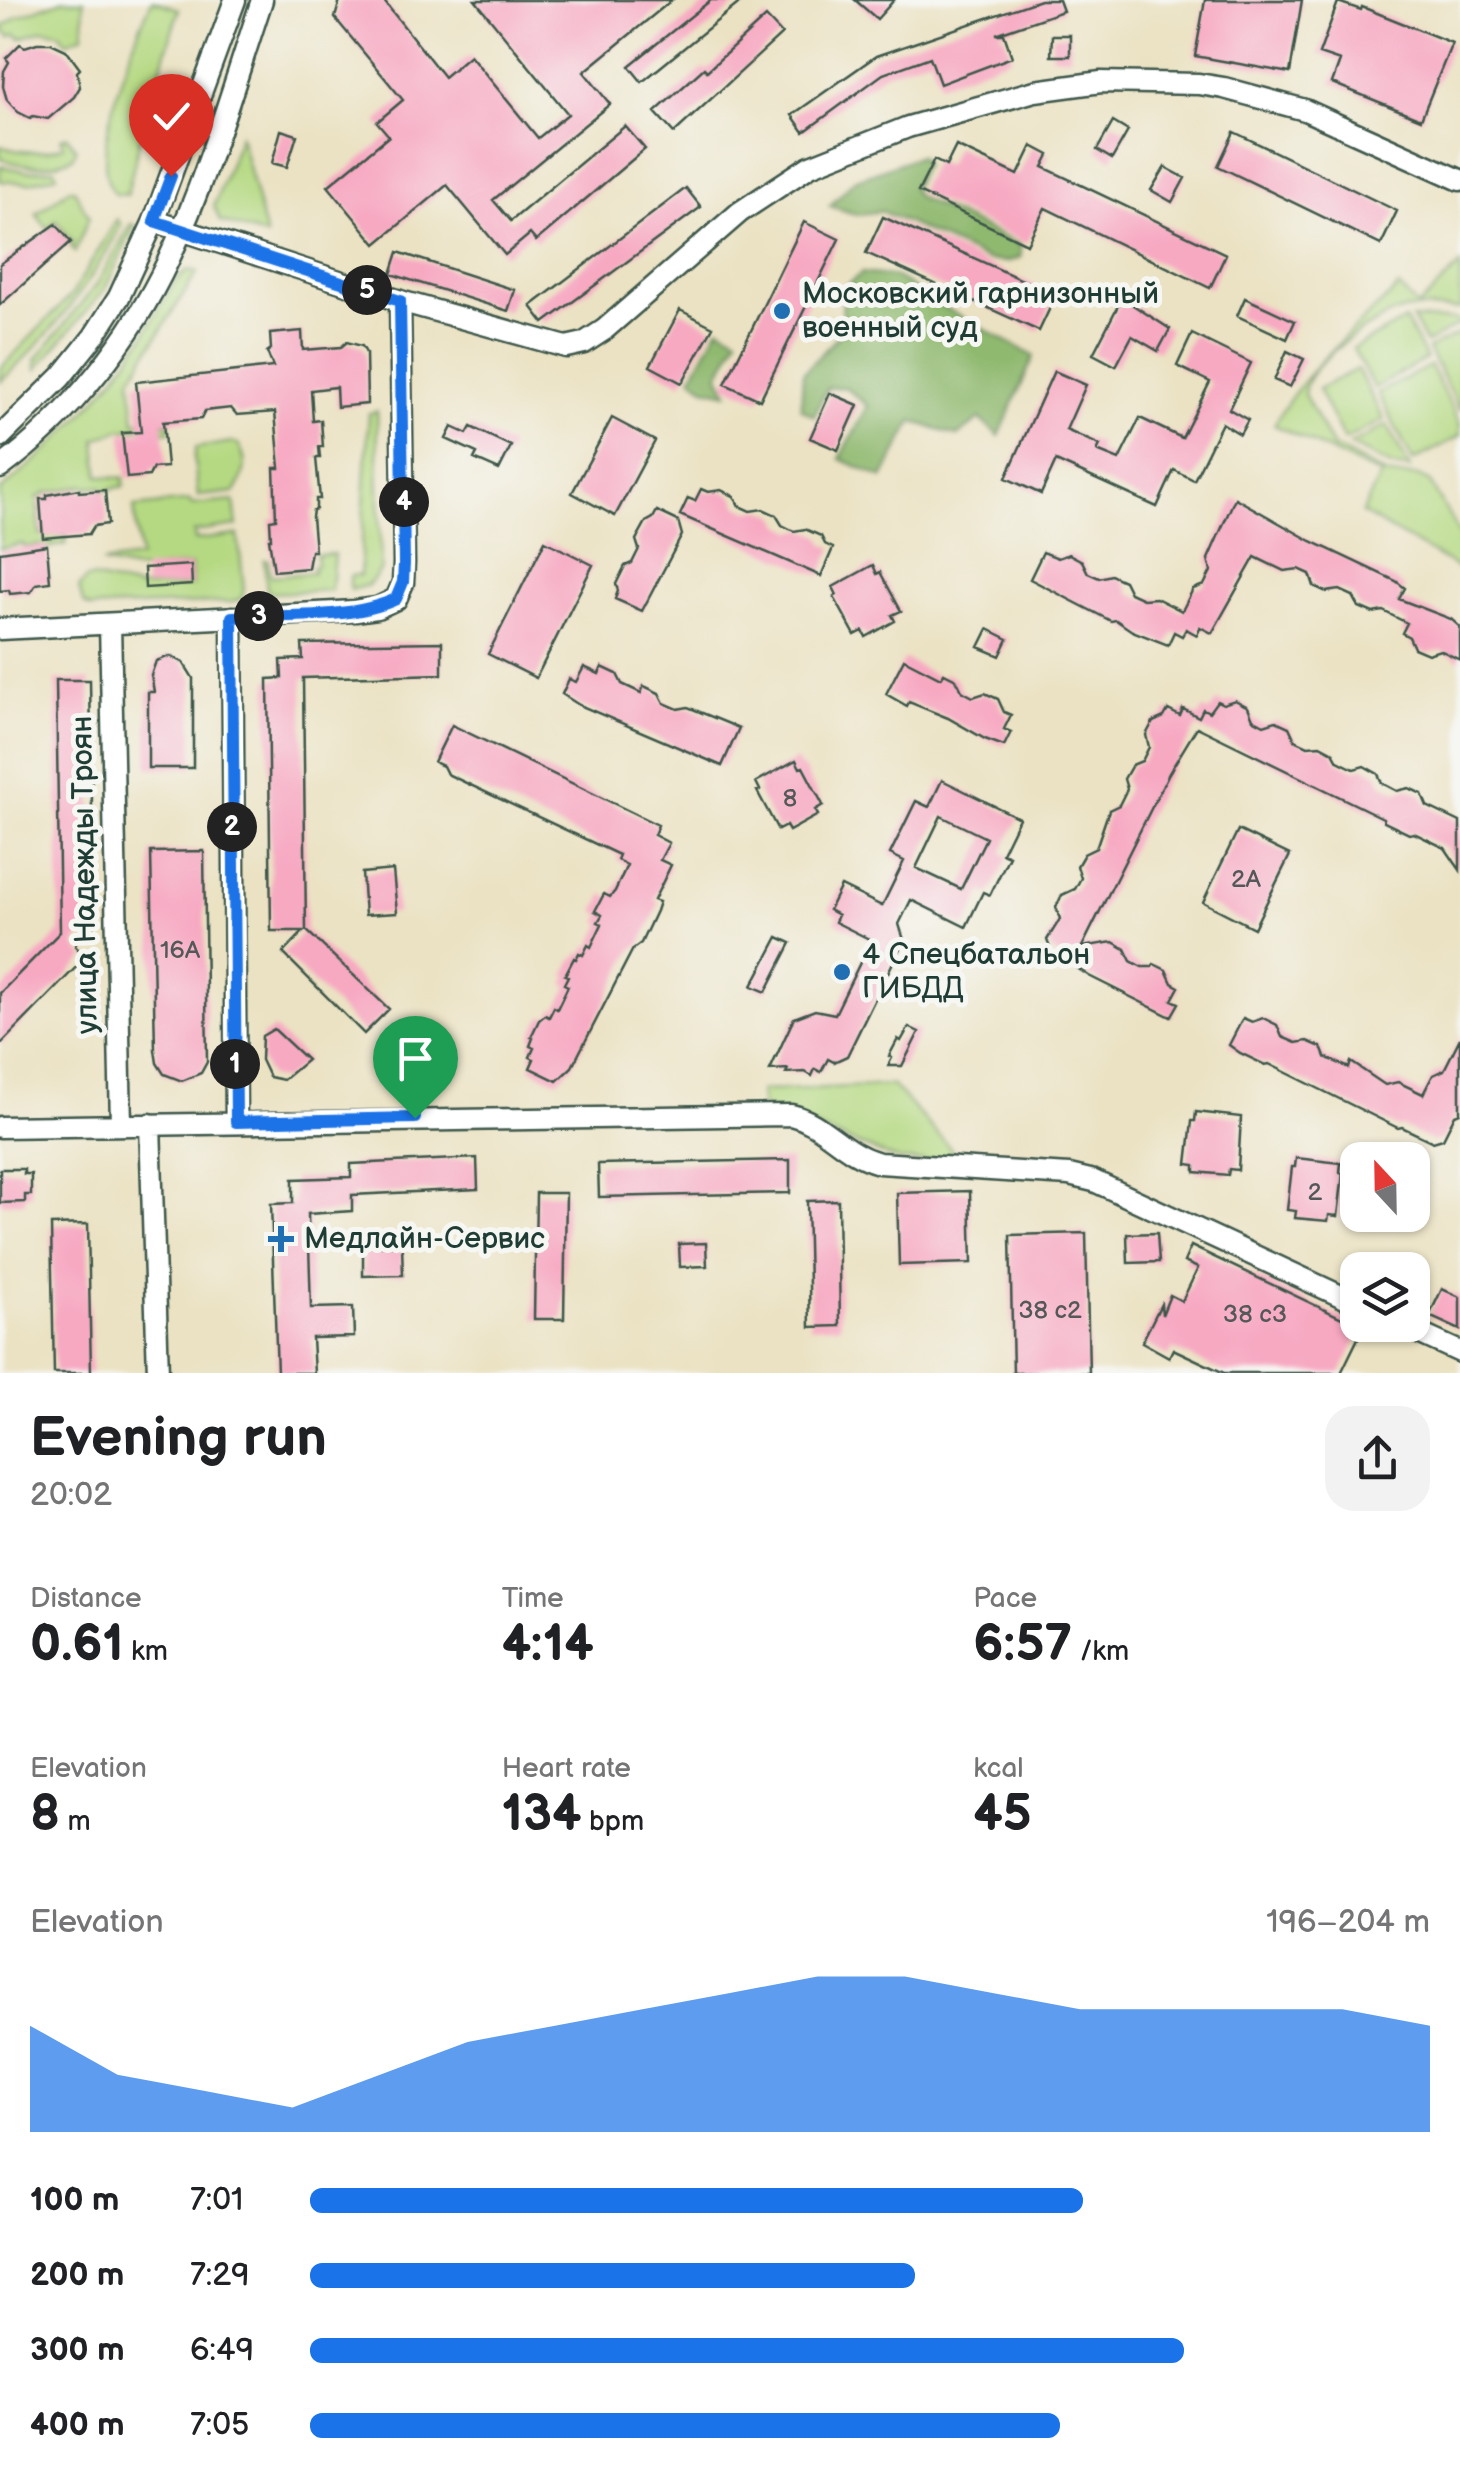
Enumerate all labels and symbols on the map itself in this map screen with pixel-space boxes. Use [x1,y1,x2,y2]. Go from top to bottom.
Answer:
pin [129,74,214,177]
pin: 5 [342,265,392,315]
place label: Московский гарнизонный военный суд [802,276,1159,346]
marker: Московский гарнизонный военный суд [771,300,793,322]
pin: 4 [379,477,429,527]
pin: 3 [234,591,284,641]
street label: улица Надежды Троян [64,715,106,1035]
house number: 8 [783,783,797,814]
pin: 2 [207,802,257,852]
house number: 2А [1231,864,1262,895]
house number: 16А [160,935,201,966]
place label: 4 Спецбатальон ГИБДД [862,937,1090,1007]
marker: 4 Спецбатальон ГИБДД [831,961,853,983]
pin [373,1016,458,1119]
pin: 1 [210,1039,260,1089]
north arrow [1340,1142,1430,1232]
house number: 2 [1308,1177,1323,1208]
place label: Медлайн-Сервис [304,1221,545,1257]
marker: Медлайн-Сервис [268,1226,294,1252]
house number: 38 с2 [1018,1295,1082,1326]
house number: 38 с3 [1223,1299,1287,1330]

